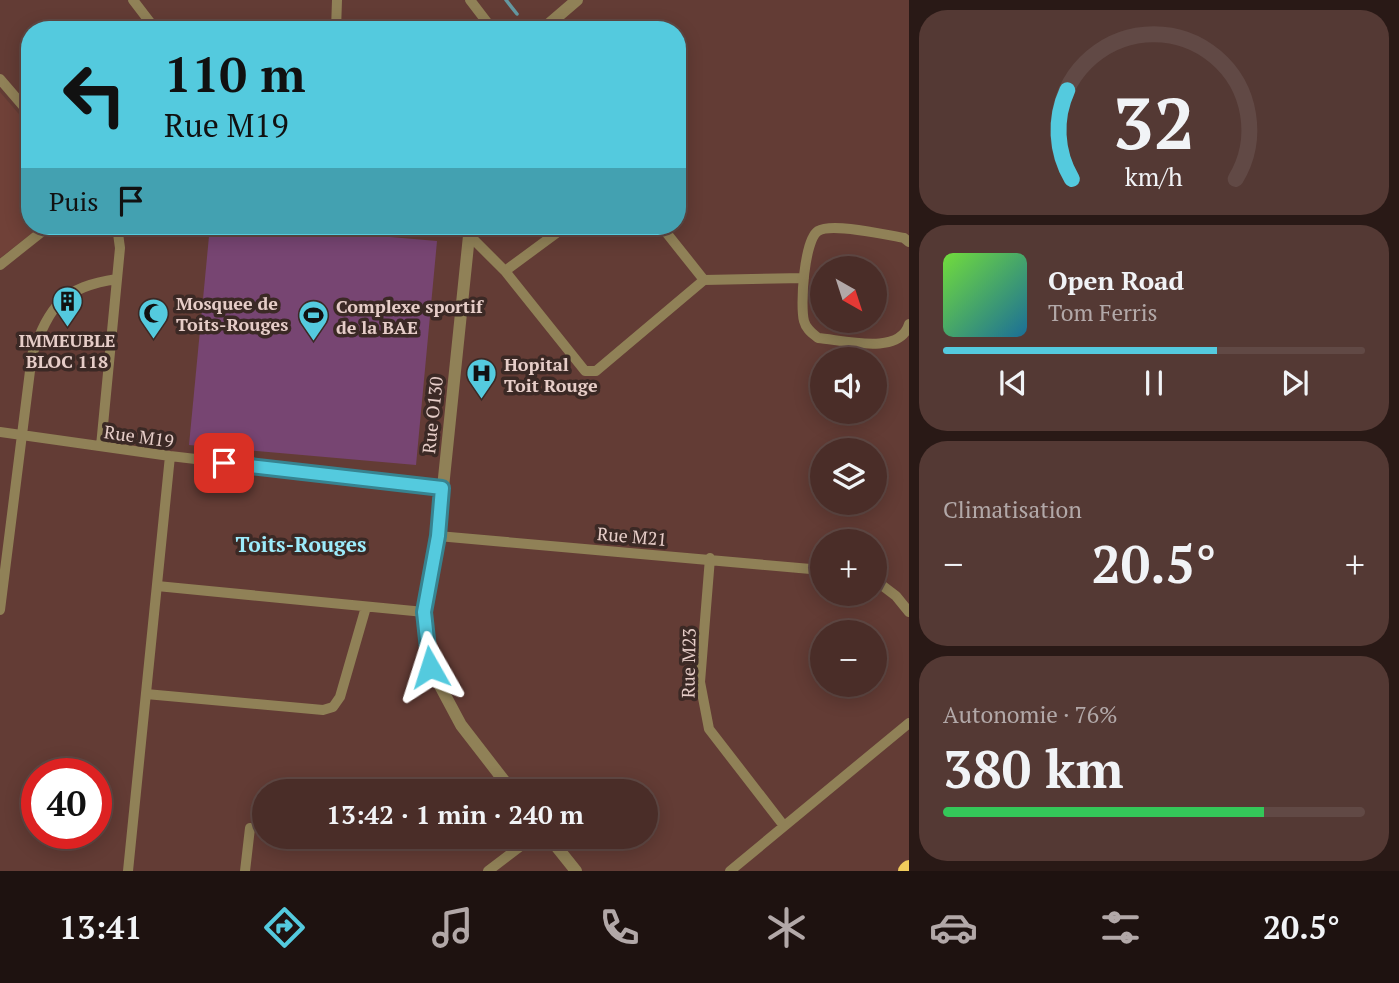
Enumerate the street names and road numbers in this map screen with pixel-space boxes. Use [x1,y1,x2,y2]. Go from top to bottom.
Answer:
street label: Rue O130 [416,375,448,455]
street label: Rue M19 [103,419,175,453]
street label: Rue M21 [596,521,668,551]
street label: Rue M23 [675,628,701,698]

